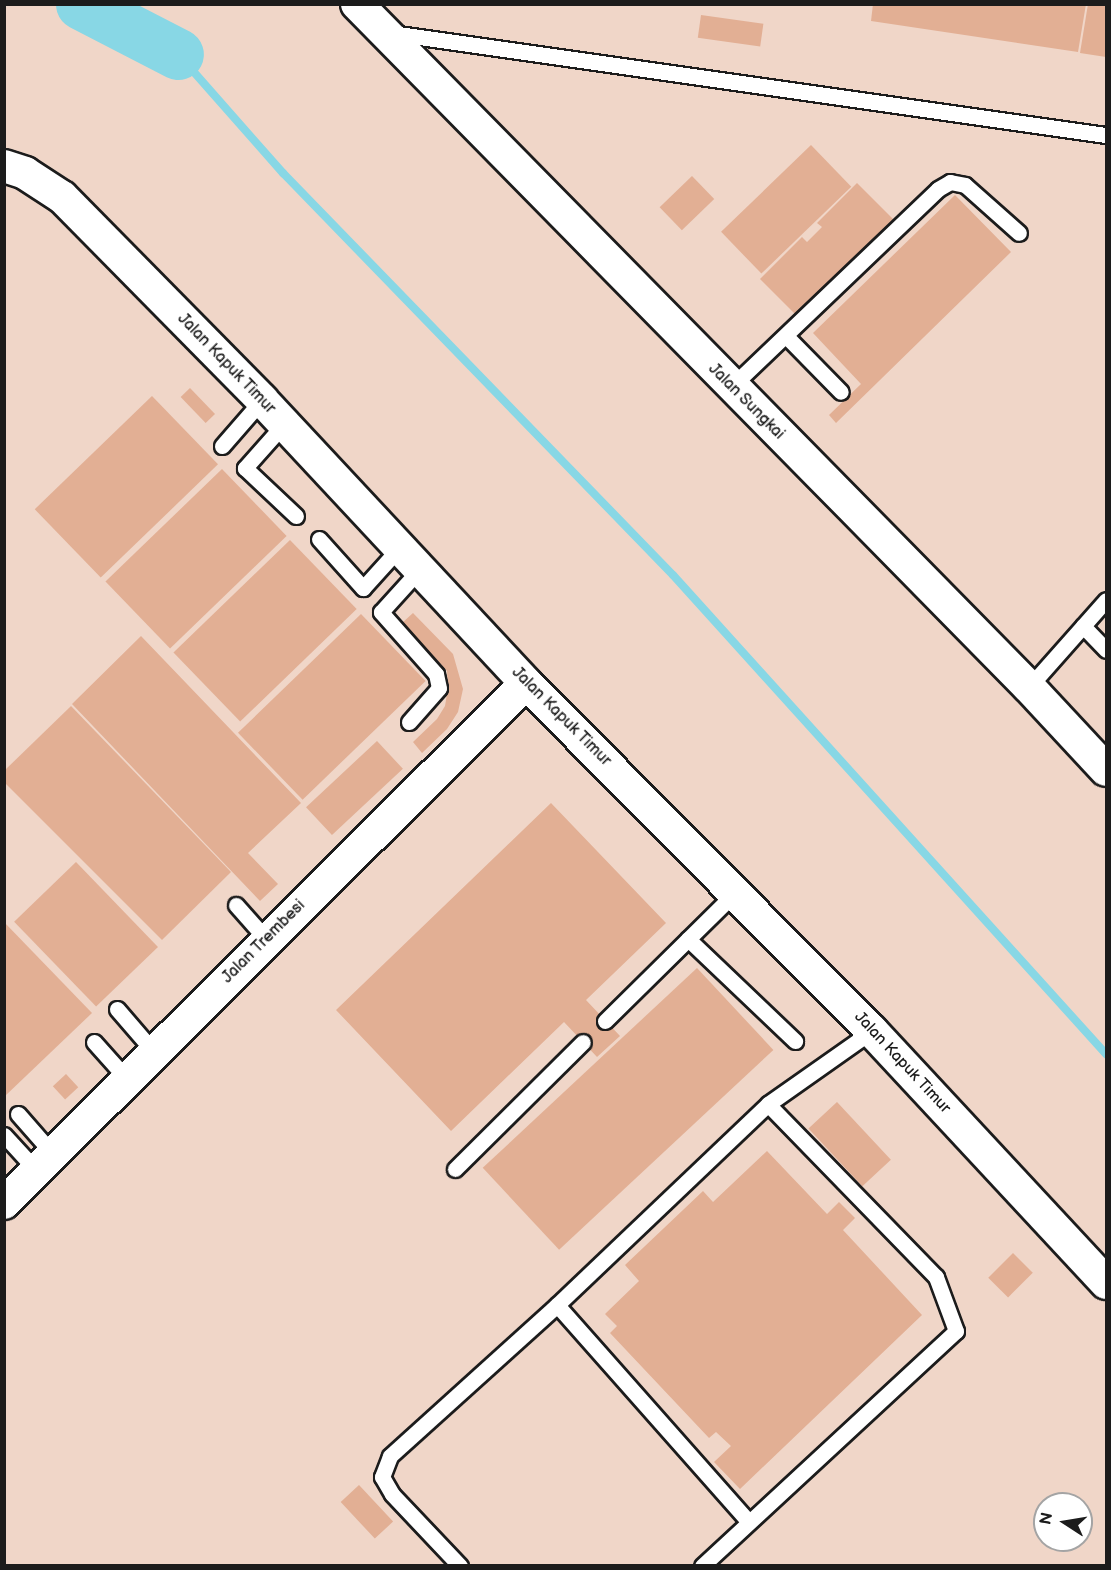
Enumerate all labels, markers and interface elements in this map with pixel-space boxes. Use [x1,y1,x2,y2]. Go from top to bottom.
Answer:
street label: Jalan Kapuk Timur [173,310,279,418]
street label: Jalan Sungkai [704,360,788,444]
street label: Jalan Kapuk Timur [507,663,615,771]
street label: Jalan Trembesi [218,896,310,988]
street label: Jalan Kapuk Timur [850,1008,954,1118]
north arrow [1033,1492,1093,1552]
text: N [1036,1511,1057,1526]

